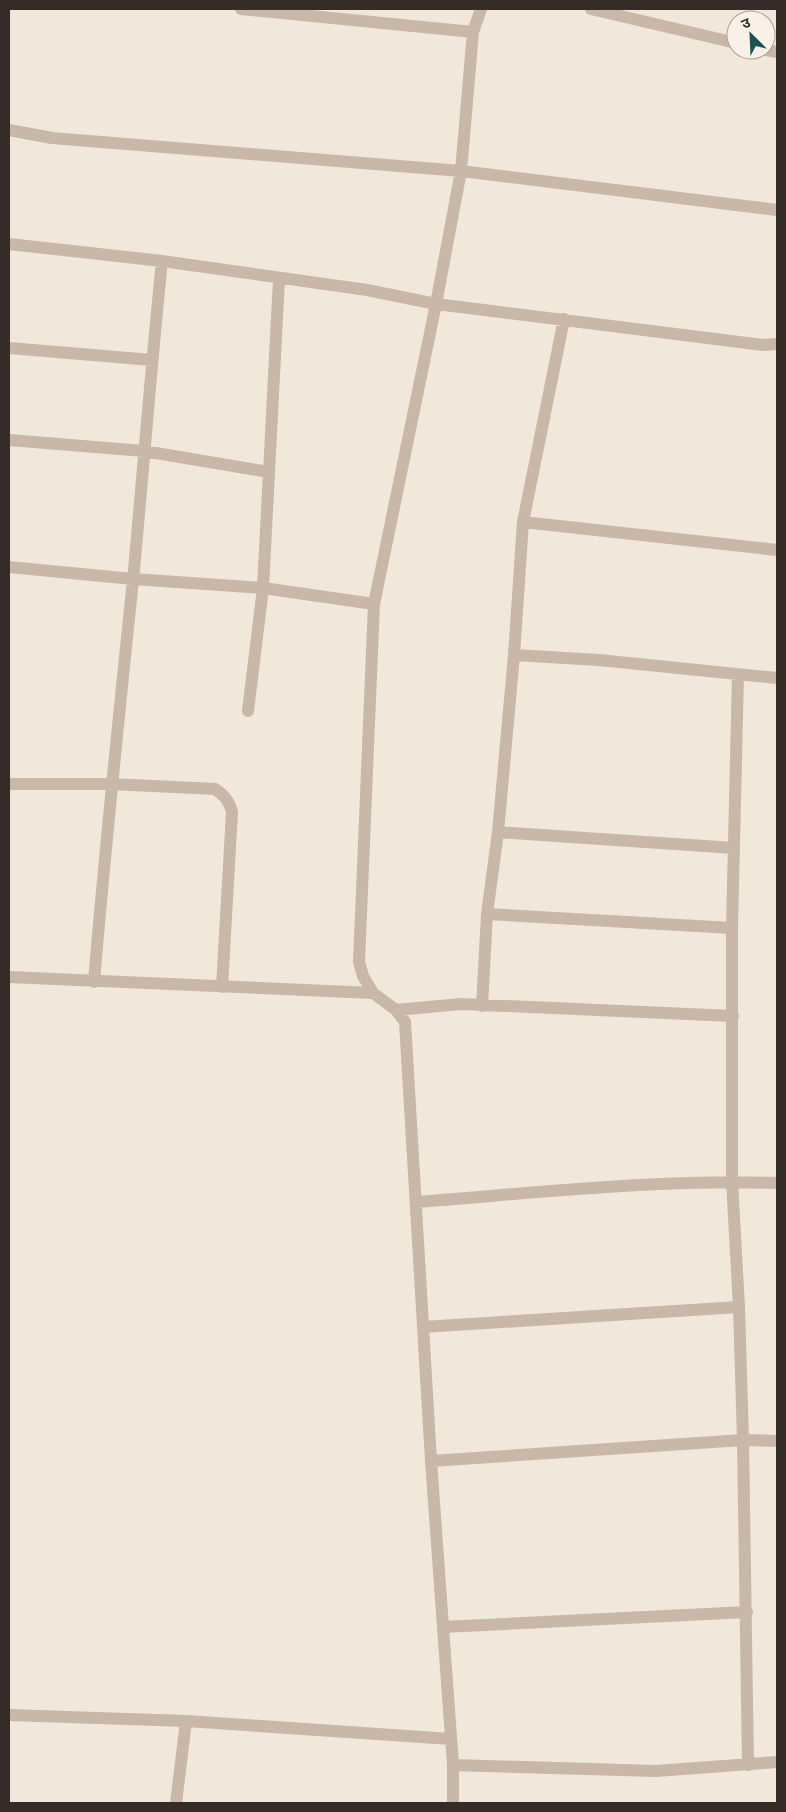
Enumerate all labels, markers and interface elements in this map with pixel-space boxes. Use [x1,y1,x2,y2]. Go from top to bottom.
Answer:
north arrow [726,10,776,60]
text: उ [738,12,754,34]

